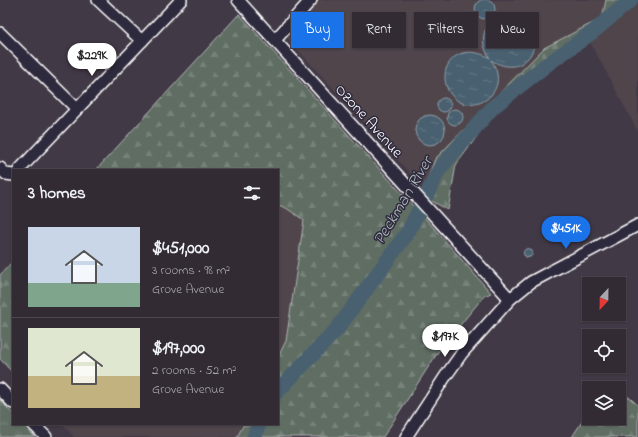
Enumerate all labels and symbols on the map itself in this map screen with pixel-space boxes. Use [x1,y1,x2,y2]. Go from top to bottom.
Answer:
pin: $229K [64,43,120,77]
street label: Ozone Avenue [329,79,409,164]
water label: Peckman River [367,150,441,250]
pin: $451K [538,216,594,250]
north arrow [582,277,626,321]
pin: $197K [417,324,473,358]

